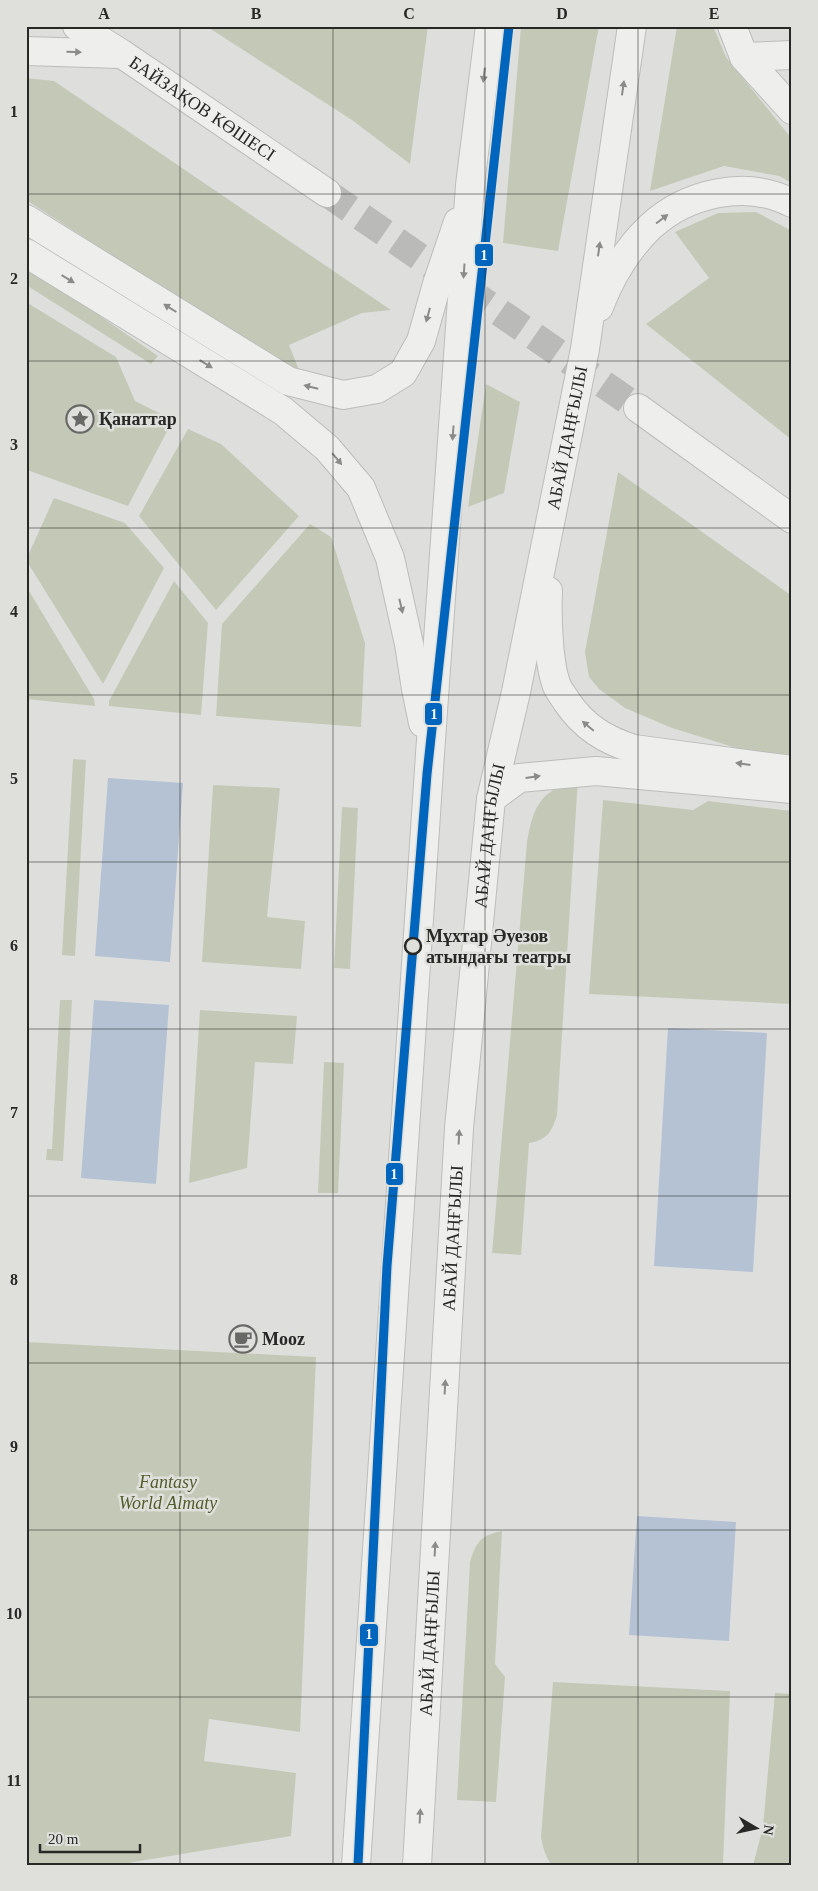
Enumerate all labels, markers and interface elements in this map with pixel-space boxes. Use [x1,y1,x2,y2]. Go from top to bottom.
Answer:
text: A [98,5,110,22]
text: B [251,5,262,22]
text: C [403,5,415,22]
text: D [556,5,568,22]
text: E [709,5,719,22]
one-way arrow [66,48,82,56]
street label: БАЙЗАҚОВ КӨШЕСІ [126,52,279,165]
one-way arrow [480,67,488,83]
one-way arrow [619,79,627,95]
text: 1 [10,103,18,120]
one-way arrow [655,214,669,224]
one-way arrow [595,240,603,256]
line badge: 1 [474,243,494,267]
text: 1 [481,248,488,263]
one-way arrow [460,263,468,279]
text: 2 [10,270,18,287]
one-way arrow [61,274,74,283]
one-way arrow [163,303,177,312]
one-way arrow [424,307,432,322]
one-way arrow [200,359,213,368]
street label: АБАЙ ДАҢҒЫЛЫ [543,364,591,511]
one-way arrow [303,383,318,391]
place icon: Қанаттар [65,404,95,434]
place label: Қанаттар [99,409,177,429]
one-way arrow [448,425,456,441]
text: 3 [10,436,18,453]
one-way arrow [331,452,342,465]
one-way arrow [397,598,405,613]
text: 4 [10,603,18,620]
line badge: 1 [424,702,443,726]
text: 1 [431,707,438,722]
one-way arrow [582,721,594,732]
one-way arrow [735,760,751,768]
street label: АБАЙ ДАҢҒЫЛЫ [470,761,509,909]
text: 5 [10,770,18,787]
one-way arrow [526,772,542,780]
place label: Мұхтар Әуезов атындағы театры [426,926,571,967]
text: 6 [10,937,18,954]
marker: Мұхтар Әуезов атындағы театры [404,937,422,955]
text: 7 [10,1104,18,1121]
one-way arrow [455,1129,463,1145]
line badge: 1 [385,1162,404,1186]
street label: АБАЙ ДАҢҒЫЛЫ [439,1164,467,1311]
text: 1 [391,1167,398,1182]
text: 8 [10,1271,18,1288]
cafe icon: Mooz [228,1324,258,1354]
place label: Mooz [262,1329,305,1349]
one-way arrow [441,1379,449,1395]
text: 9 [10,1438,18,1455]
park label: Fantasy World Almaty [119,1472,217,1513]
one-way arrow [432,1541,440,1557]
street label: АБАЙ ДАҢҒЫЛЫ [415,1570,444,1717]
text: 10 [6,1605,22,1622]
line badge: 1 [359,1623,379,1647]
text: 1 [366,1627,373,1642]
text: 11 [6,1772,22,1789]
north arrow [730,1804,780,1854]
one-way arrow [417,1808,425,1824]
scale bar [40,1821,140,1853]
text: N [760,1824,777,1836]
text: 20 m [48,1831,79,1847]

